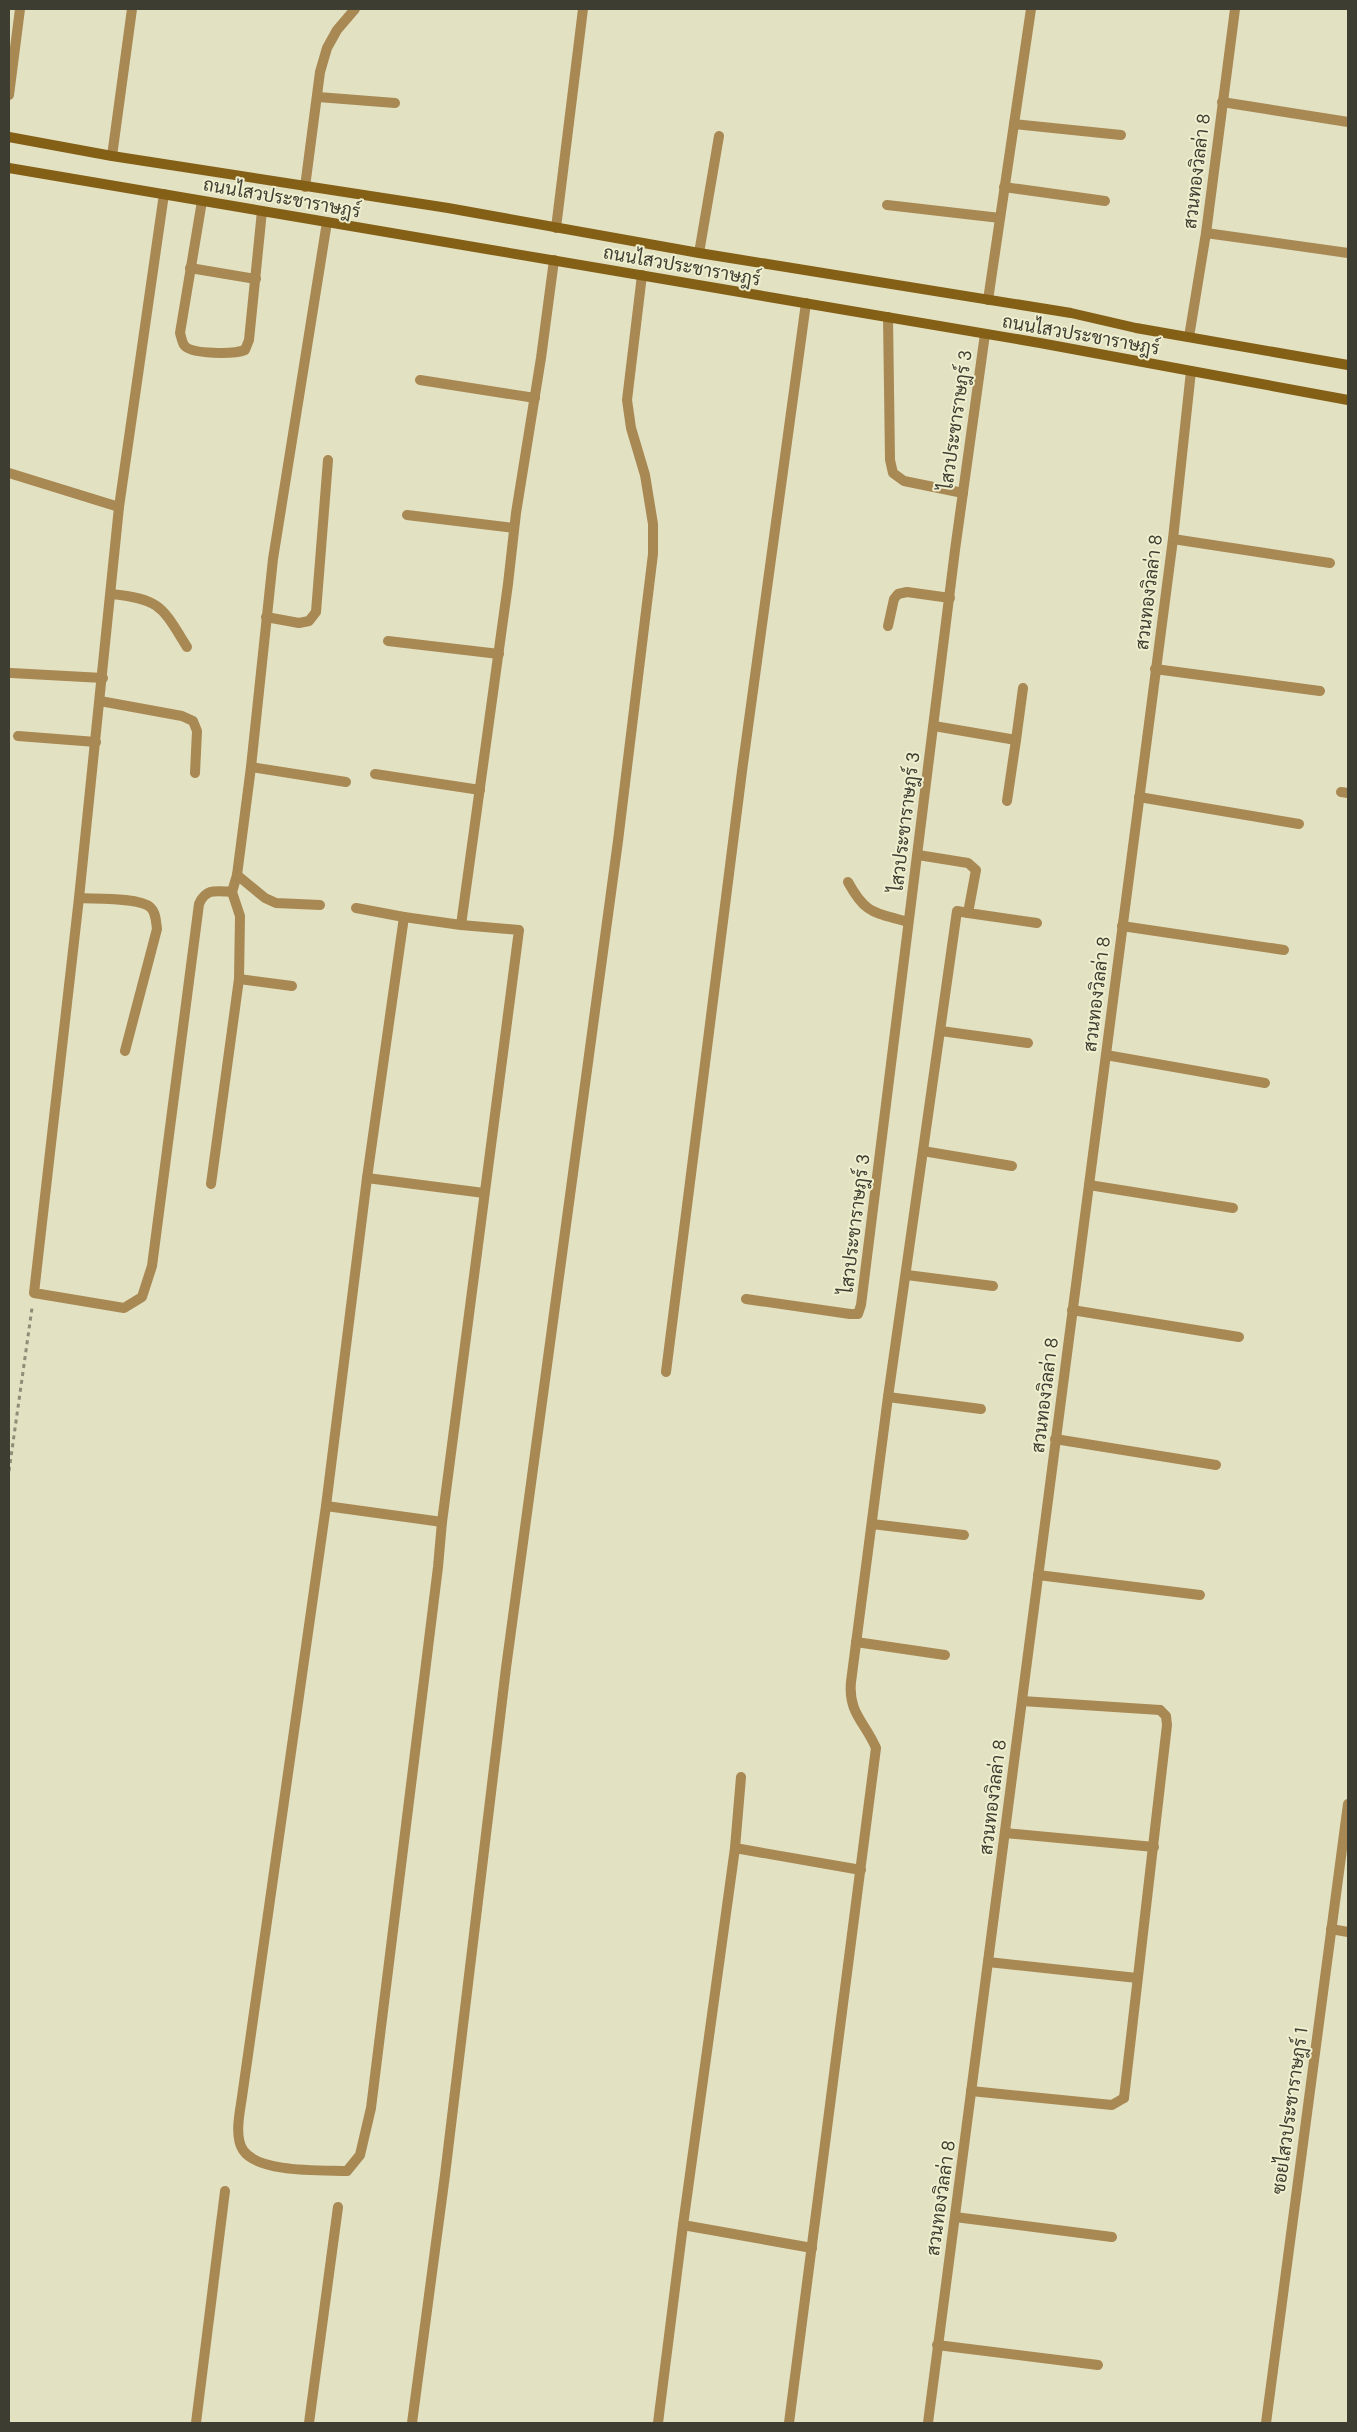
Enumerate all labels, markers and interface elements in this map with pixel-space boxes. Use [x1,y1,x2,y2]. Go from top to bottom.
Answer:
street label: สวนทองวิลล่า 8 [1178,112,1216,230]
street label: ถนนไสวประชาราษฎร์ [202,171,363,224]
street label: ถนนไสวประชาราษฎร์ [602,239,763,292]
street label: ถนนไสวประชาราษฎร์ [1001,308,1162,361]
street label: ไสวประชาราษฎร์ 3 [933,348,978,494]
street label: สวนทองวิลล่า 8 [1130,533,1168,651]
street label: ไสวประชาราษฎร์ 3 [883,750,926,896]
street label: สวนทองวิลล่า 8 [1078,935,1116,1053]
street label: ไสวประชาราษฎร์ 3 [833,1152,876,1298]
street label: สวนทองวิลล่า 8 [1026,1336,1064,1454]
street label: สวนทองวิลล่า 8 [974,1738,1012,1856]
street label: ซอยไสวประชาราษฎร์ 1 [1265,2026,1314,2196]
street label: สวนทองวิลล่า 8 [921,2139,961,2257]

